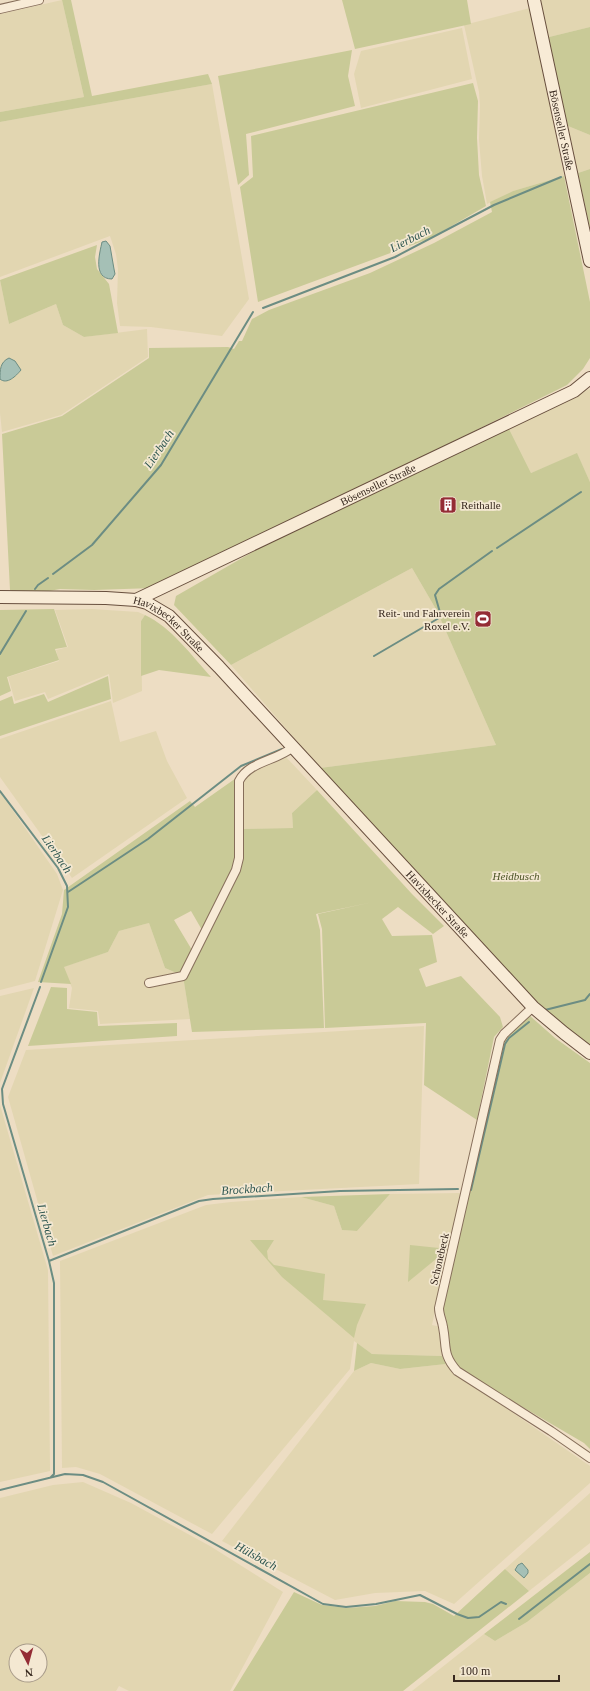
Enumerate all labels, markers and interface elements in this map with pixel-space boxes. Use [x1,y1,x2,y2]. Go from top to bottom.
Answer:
street label: Bösenseller Straße [547,89,576,172]
water label: Lierbach [387,223,432,256]
water label: Lierbach [141,427,177,472]
street label: Bösenseller Straße [338,461,418,508]
building icon: Reithalle [438,495,458,515]
place label: Reithalle [461,499,501,511]
street label: Havixbecker Straße [132,594,207,654]
place label: Reit- und Fahrverein Roxel e.V. [378,607,470,632]
sports icon: Reit- und Fahrverein Roxel e.V. [473,609,493,629]
water label: Lierbach [39,831,75,876]
street label: Havixbecker Straße [404,868,472,940]
park label: Heidbusch [491,870,540,882]
water label: Brockbach [221,1180,273,1198]
water label: Lierbach [34,1201,60,1248]
street label: Schonebeck [427,1231,451,1286]
water label: Hülsbach [232,1538,280,1573]
north arrow [8,1643,48,1683]
scale bar [454,1657,559,1683]
text: 100 m [460,1664,491,1678]
text: N [24,1667,34,1679]

